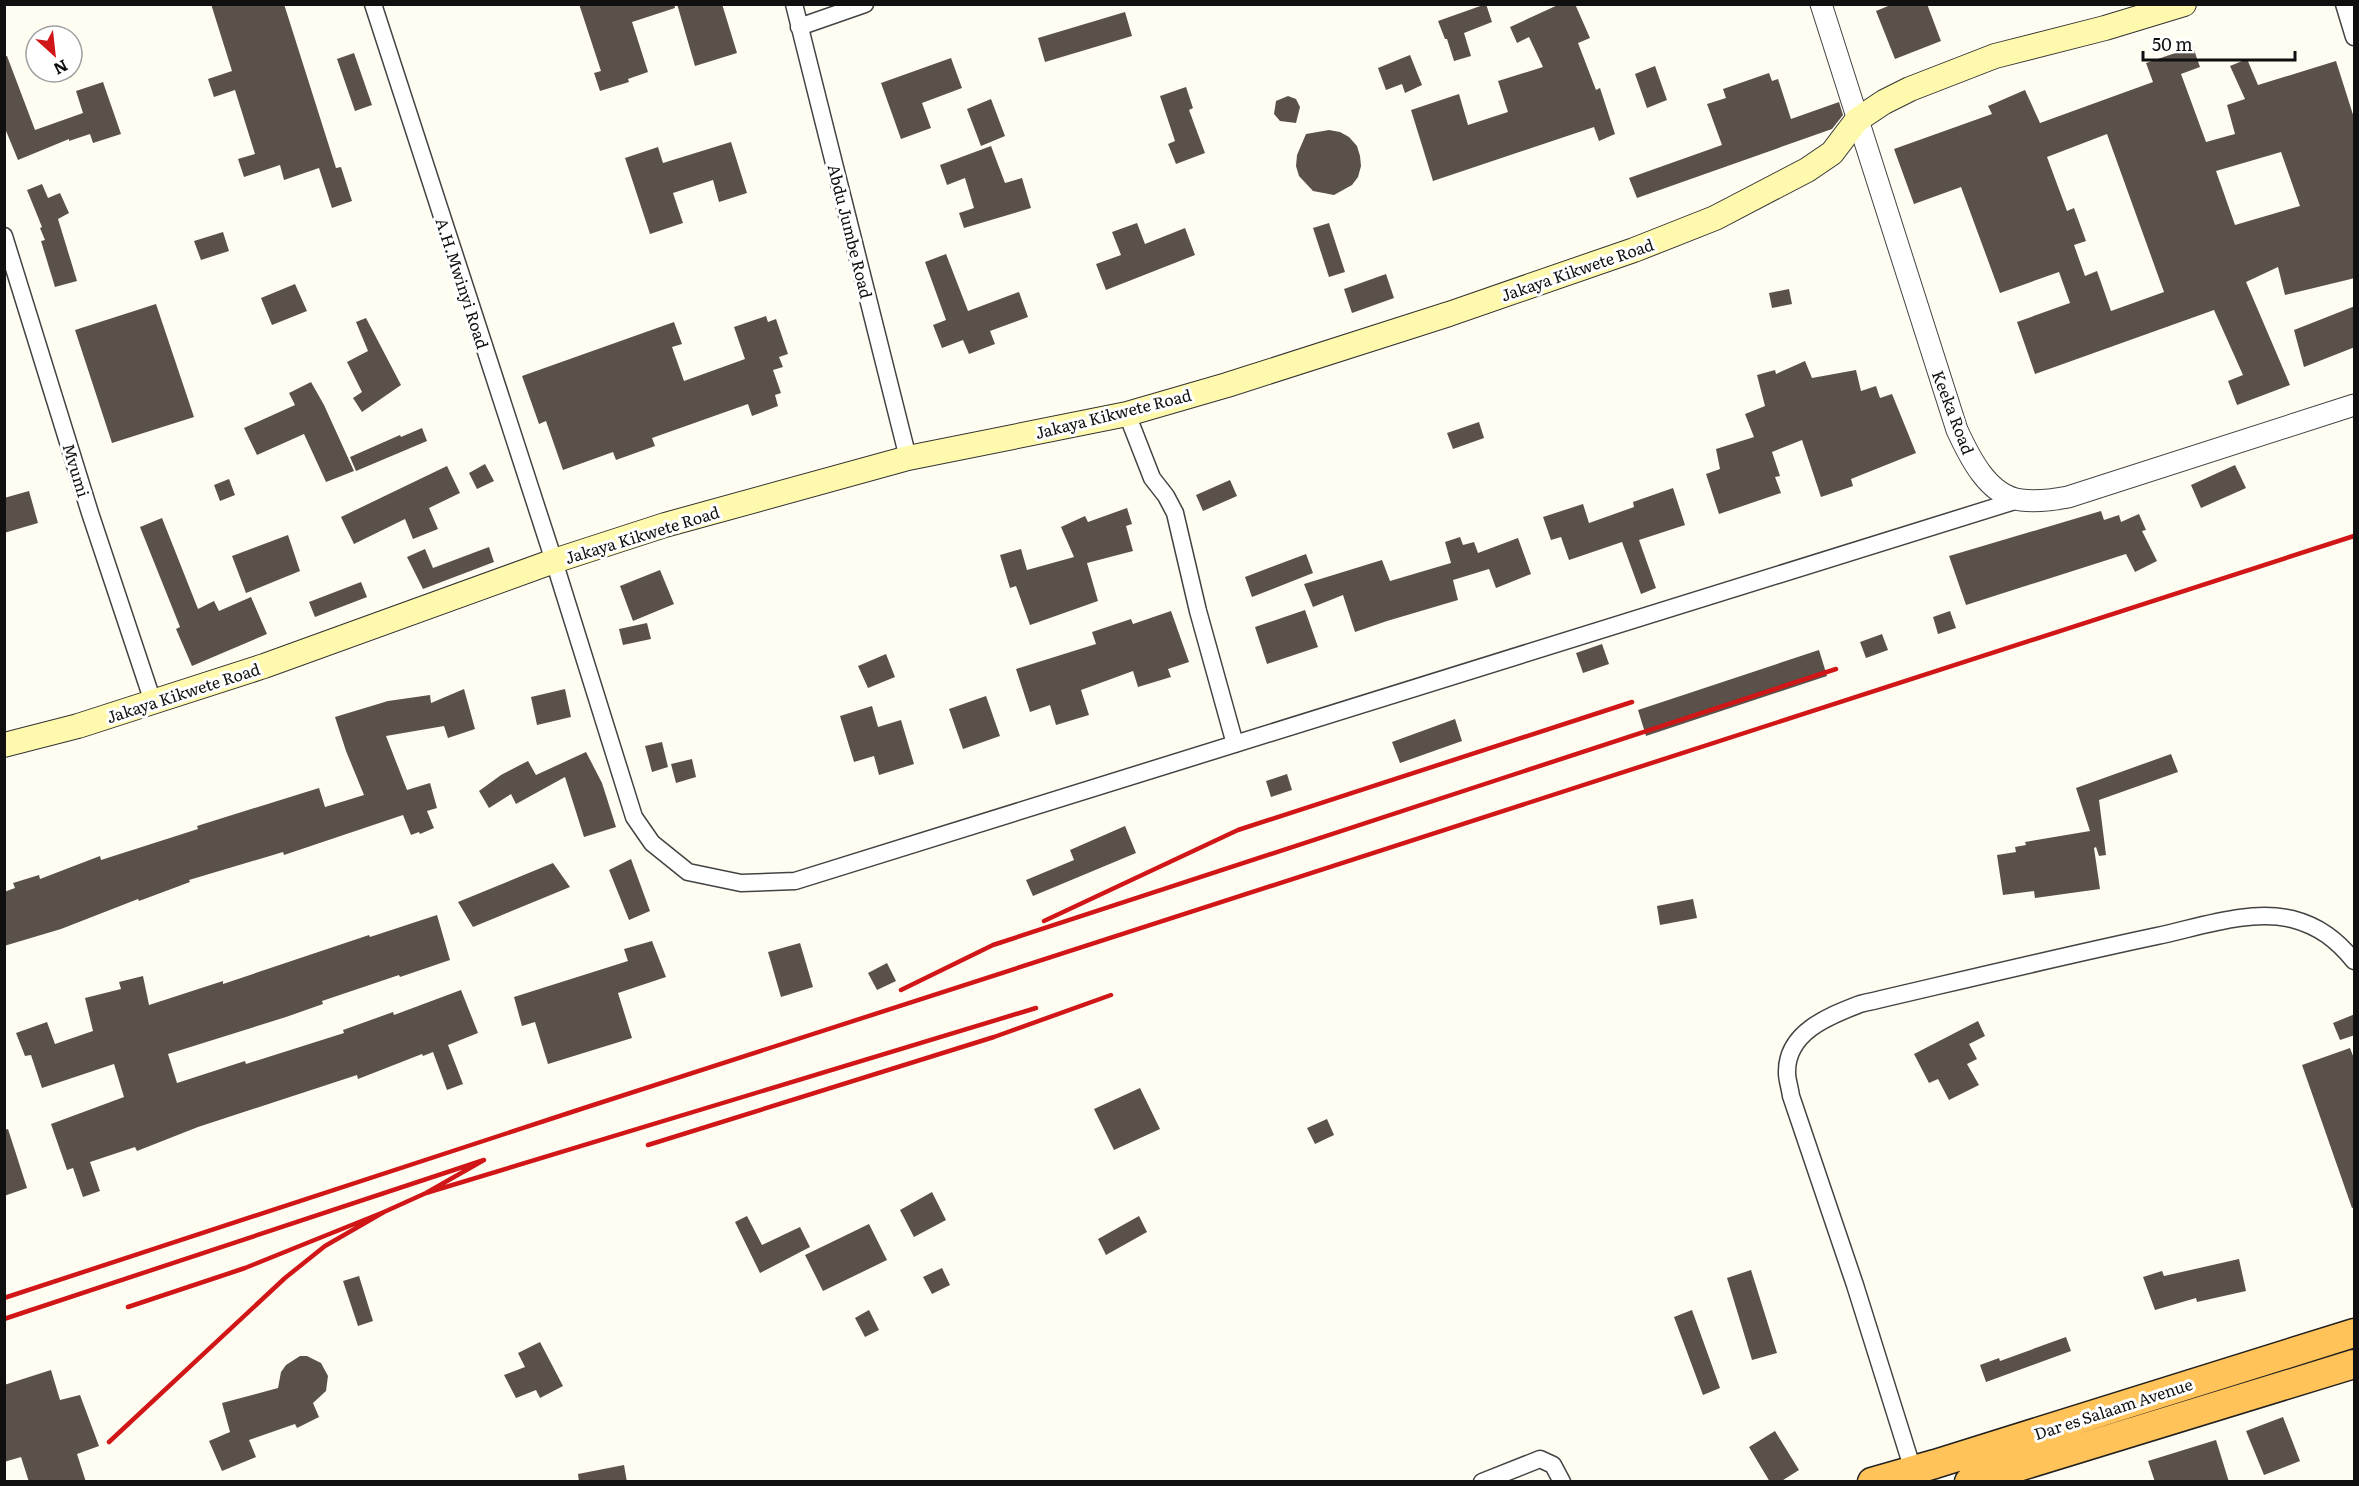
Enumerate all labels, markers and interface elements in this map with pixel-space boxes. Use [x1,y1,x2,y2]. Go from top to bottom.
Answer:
north arrow [24,24,84,84]
scale bar [2143,24,2294,62]
text: 50 m [2152,30,2193,57]
text: N [50,55,73,82]
street label: Abdu Jumbe Road [823,161,879,301]
street label: A.H.Mwinyi Road [430,214,496,352]
street label: Jakaya Kikwete Road [1497,231,1657,306]
street label: Keeka Road [1927,366,1981,458]
street label: Jakaya Kikwete Road [1032,382,1194,444]
street label: Mvumi [57,440,97,500]
street label: Jakaya Kikwete Road [562,499,722,569]
street label: Jakaya Kikwete Road [103,656,263,728]
street label: Dar es Salaam Avenue [2031,1371,2195,1445]

